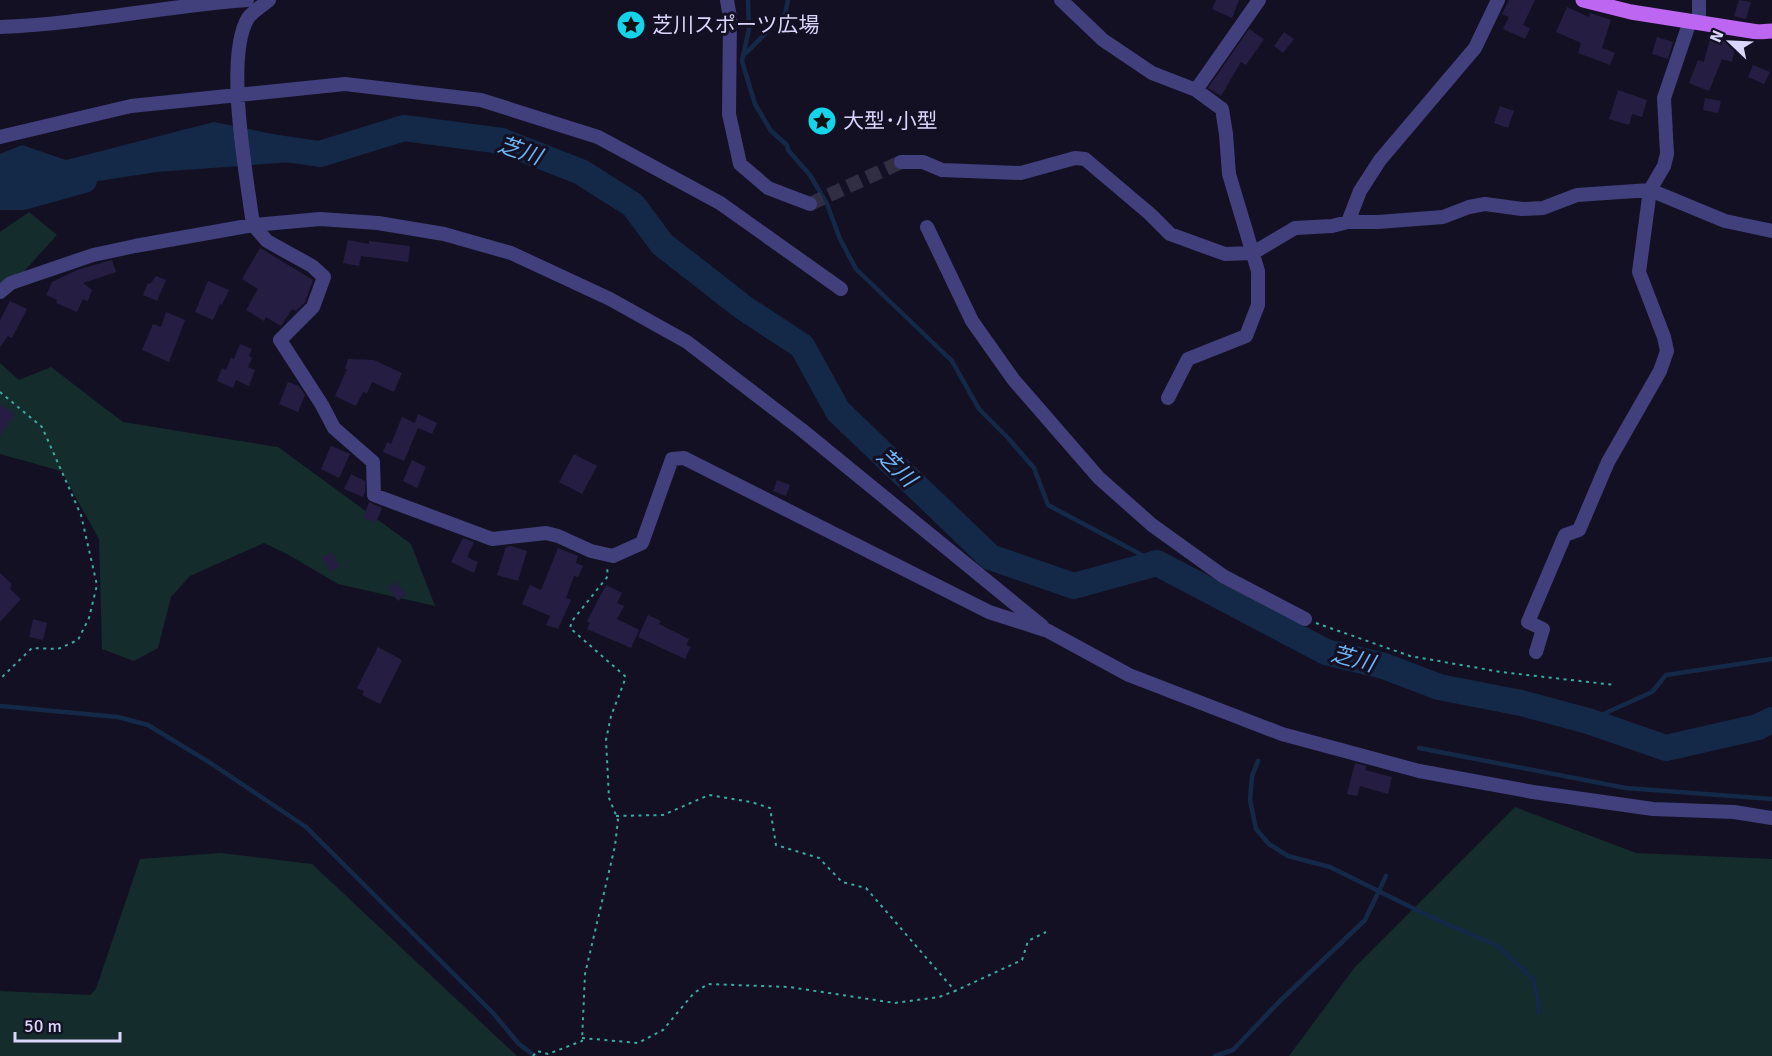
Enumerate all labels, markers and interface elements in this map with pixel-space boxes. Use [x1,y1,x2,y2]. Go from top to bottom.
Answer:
place icon: 芝川スポーツ広場 [615,9,647,41]
place label: 芝川スポーツ広場 [652,12,820,38]
north arrow [1700,12,1760,72]
text: N [1706,27,1728,46]
place icon: 大型･小型 [806,105,838,137]
place label: 大型･小型 [843,108,938,134]
water label: 芝川 [495,131,547,171]
water label: 芝川 [871,442,923,494]
water label: 芝川 [1328,640,1380,678]
scale bar [15,1005,120,1043]
text: 50 m [24,1015,62,1037]

